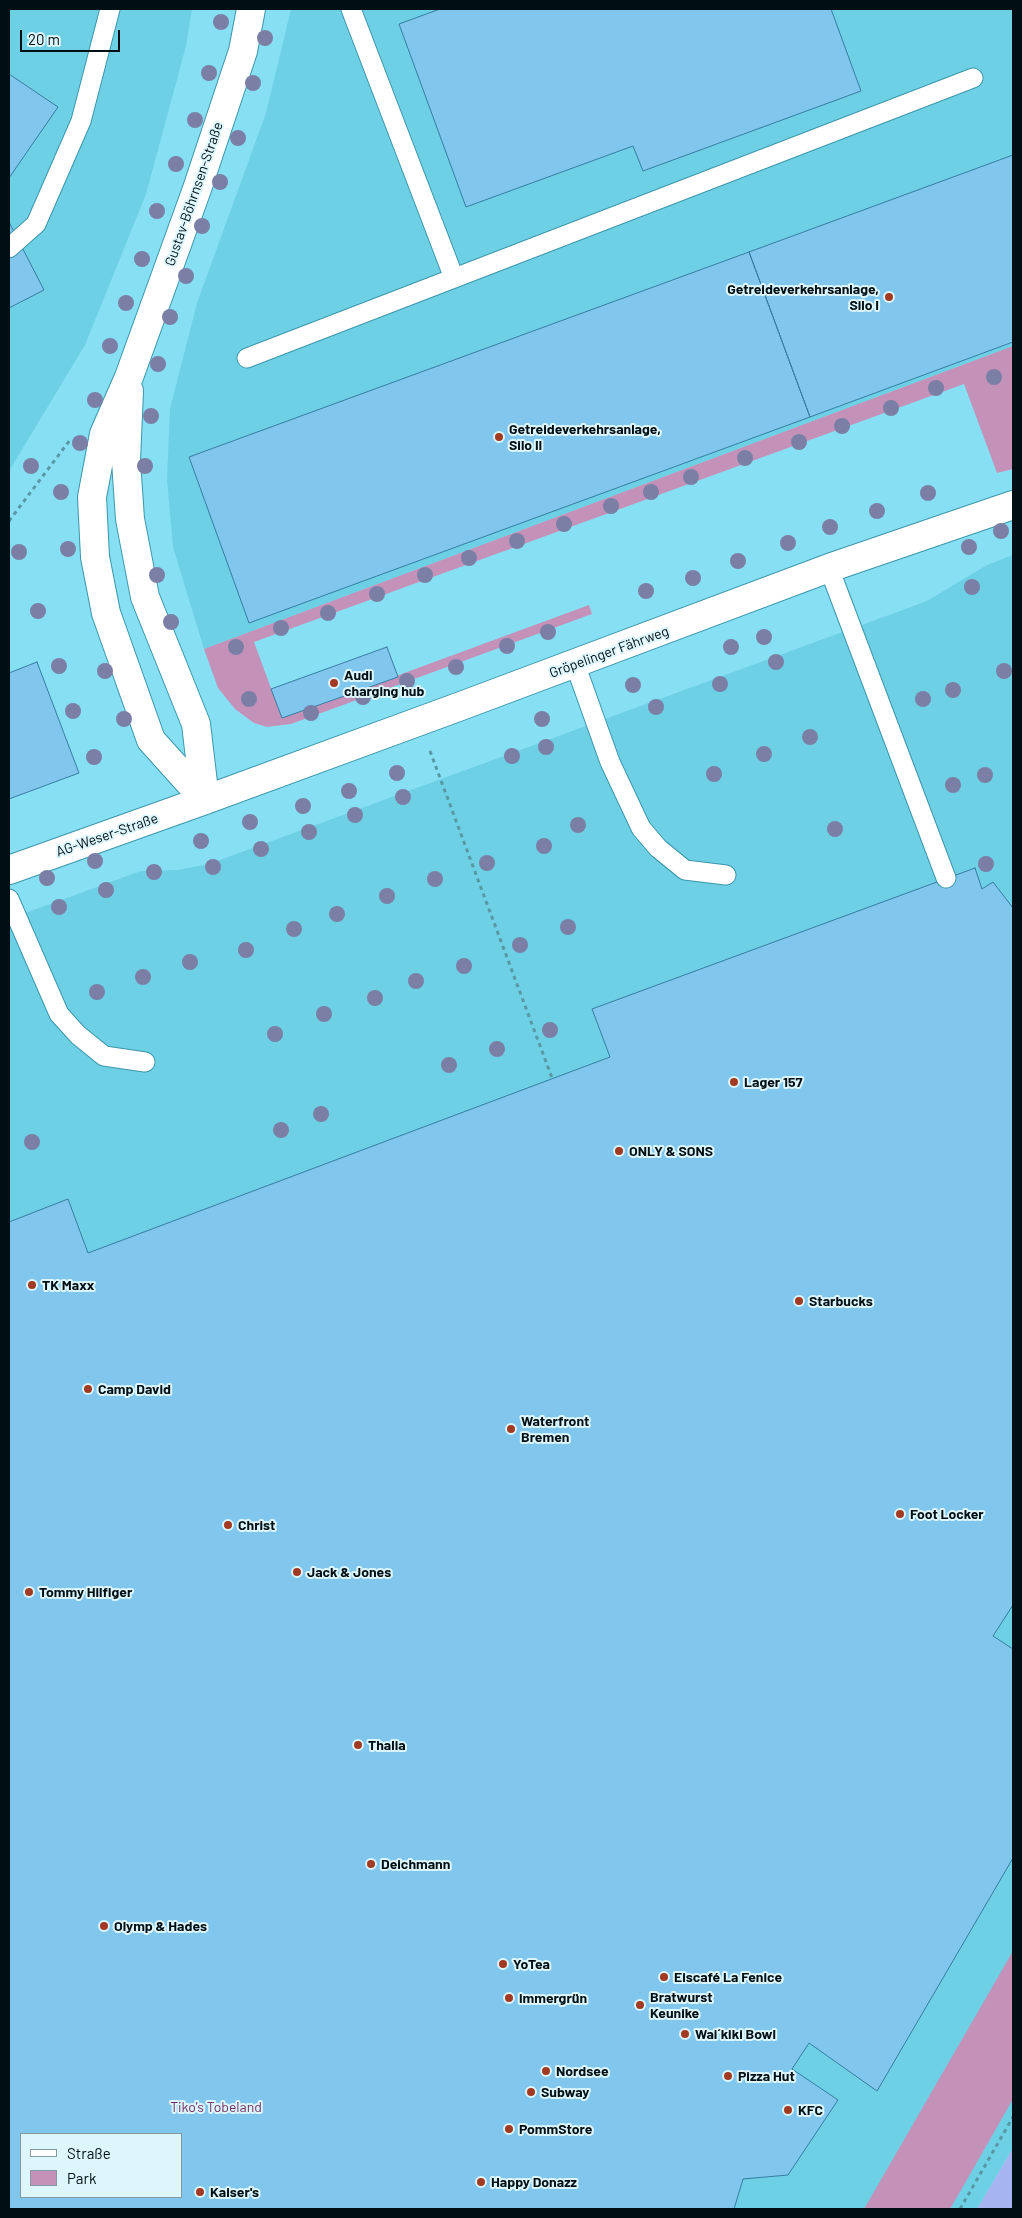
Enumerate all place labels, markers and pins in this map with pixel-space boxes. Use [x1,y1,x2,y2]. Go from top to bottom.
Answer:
place label: Getreideverkehrsanlage, Silo I [727,281,879,314]
marker: Getreideverkehrsanlage, Silo I [883,291,895,303]
place label: Getreideverkehrsanlage, Silo II [509,421,661,454]
marker: Getreideverkehrsanlage, Silo II [493,431,505,443]
place label: Audi charging hub [344,667,424,700]
marker: Audi charging hub [328,677,340,689]
place label: Lager 157 [744,1074,802,1090]
marker: Lager 157 [728,1076,740,1088]
place label: ONLY & SONS [629,1143,713,1159]
marker: ONLY & SONS [613,1145,625,1157]
place label: TK Maxx [42,1277,94,1293]
marker: TK Maxx [26,1279,38,1291]
place label: Starbucks [809,1293,873,1309]
marker: Starbucks [793,1295,805,1307]
place label: Camp David [98,1381,171,1397]
marker: Camp David [82,1383,94,1395]
place label: Waterfront Bremen [521,1413,589,1445]
marker: Waterfront Bremen [505,1423,517,1435]
place label: Foot Locker [910,1506,984,1522]
marker: Foot Locker [894,1508,906,1520]
place label: Christ [238,1517,275,1533]
marker: Christ [222,1519,234,1531]
place label: Jack & Jones [307,1564,391,1580]
marker: Jack & Jones [291,1566,303,1578]
place label: Tommy Hilfiger [39,1584,132,1600]
marker: Tommy Hilfiger [23,1586,35,1598]
place label: Thalia [368,1737,406,1753]
marker: Thalia [352,1739,364,1751]
place label: Deichmann [381,1856,450,1872]
marker: Deichmann [365,1858,377,1870]
place label: Olymp & Hades [114,1918,207,1934]
marker: Olymp & Hades [98,1920,110,1932]
place label: YoTea [513,1956,550,1972]
marker: YoTea [497,1958,509,1970]
place label: Eiscafé La Fenice [674,1969,782,1985]
marker: Eiscafé La Fenice [658,1971,670,1983]
place label: Bratwurst Keunike [650,1989,713,2021]
place label: immergrün [519,1990,587,2006]
marker: immergrün [503,1992,515,2004]
marker: Bratwurst Keunike [634,1999,646,2011]
place label: Wai´kiki Bowl [695,2026,776,2042]
marker: Wai´kiki Bowl [679,2028,691,2040]
place label: Nordsee [556,2063,609,2079]
marker: Nordsee [540,2065,552,2077]
place label: Pizza Hut [738,2068,795,2084]
marker: Pizza Hut [722,2070,734,2082]
place label: Subway [541,2084,589,2100]
marker: Subway [525,2086,537,2098]
place label: KFC [798,2102,823,2118]
marker: KFC [782,2104,794,2116]
place label: PommStore [519,2121,592,2137]
marker: PommStore [503,2123,515,2135]
place label: Happy Donazz [491,2174,577,2190]
marker: Happy Donazz [475,2176,487,2188]
place label: Kaiser's [210,2184,259,2200]
marker: Kaiser's [194,2186,206,2198]

